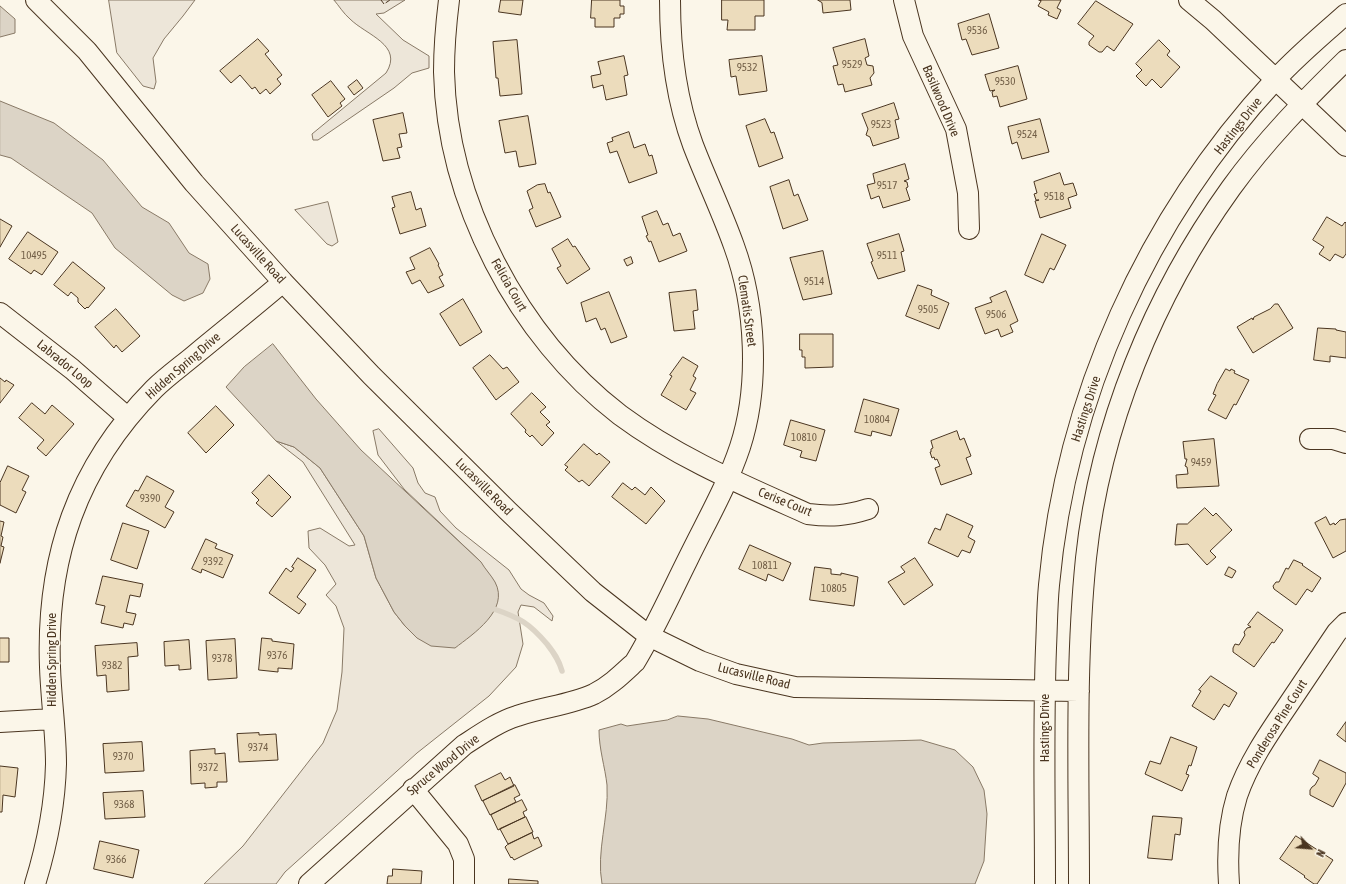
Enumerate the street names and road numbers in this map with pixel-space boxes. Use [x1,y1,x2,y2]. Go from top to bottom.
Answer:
street label: Basilwood Drive [919,63,963,139]
street label: Hastings Drive [1211,94,1265,158]
street label: Lucasville Road [227,221,289,287]
street label: Felicia Court [488,256,530,314]
street label: Clematis Street [734,274,760,348]
street label: Hidden Spring Drive [142,329,224,403]
street label: Labrador Loop [34,336,96,392]
street label: Hastings Drive [1068,374,1104,444]
street label: Lucasville Road [452,455,516,519]
street label: Cerise Court [756,484,814,520]
street label: Hidden Spring Drive [44,613,60,707]
street label: Lucasville Road [716,659,792,693]
street label: Ponderosa Pine Court [1243,677,1311,771]
street label: Hastings Drive [1037,694,1053,762]
street label: Spruce Wood Drive [404,731,482,799]

